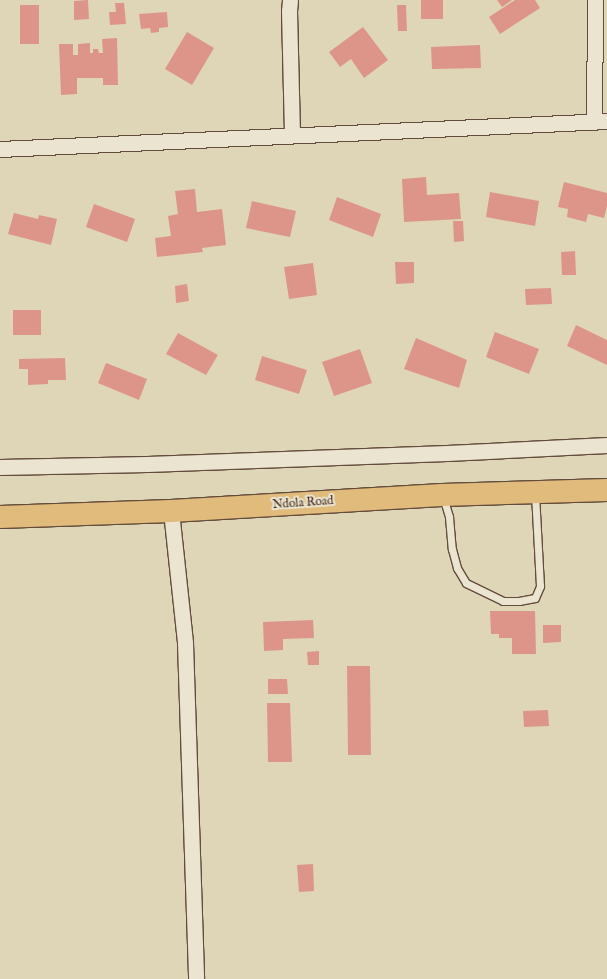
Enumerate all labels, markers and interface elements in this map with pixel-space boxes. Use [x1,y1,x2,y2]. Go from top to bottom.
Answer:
street label: Ndola Road [272,494,334,512]

